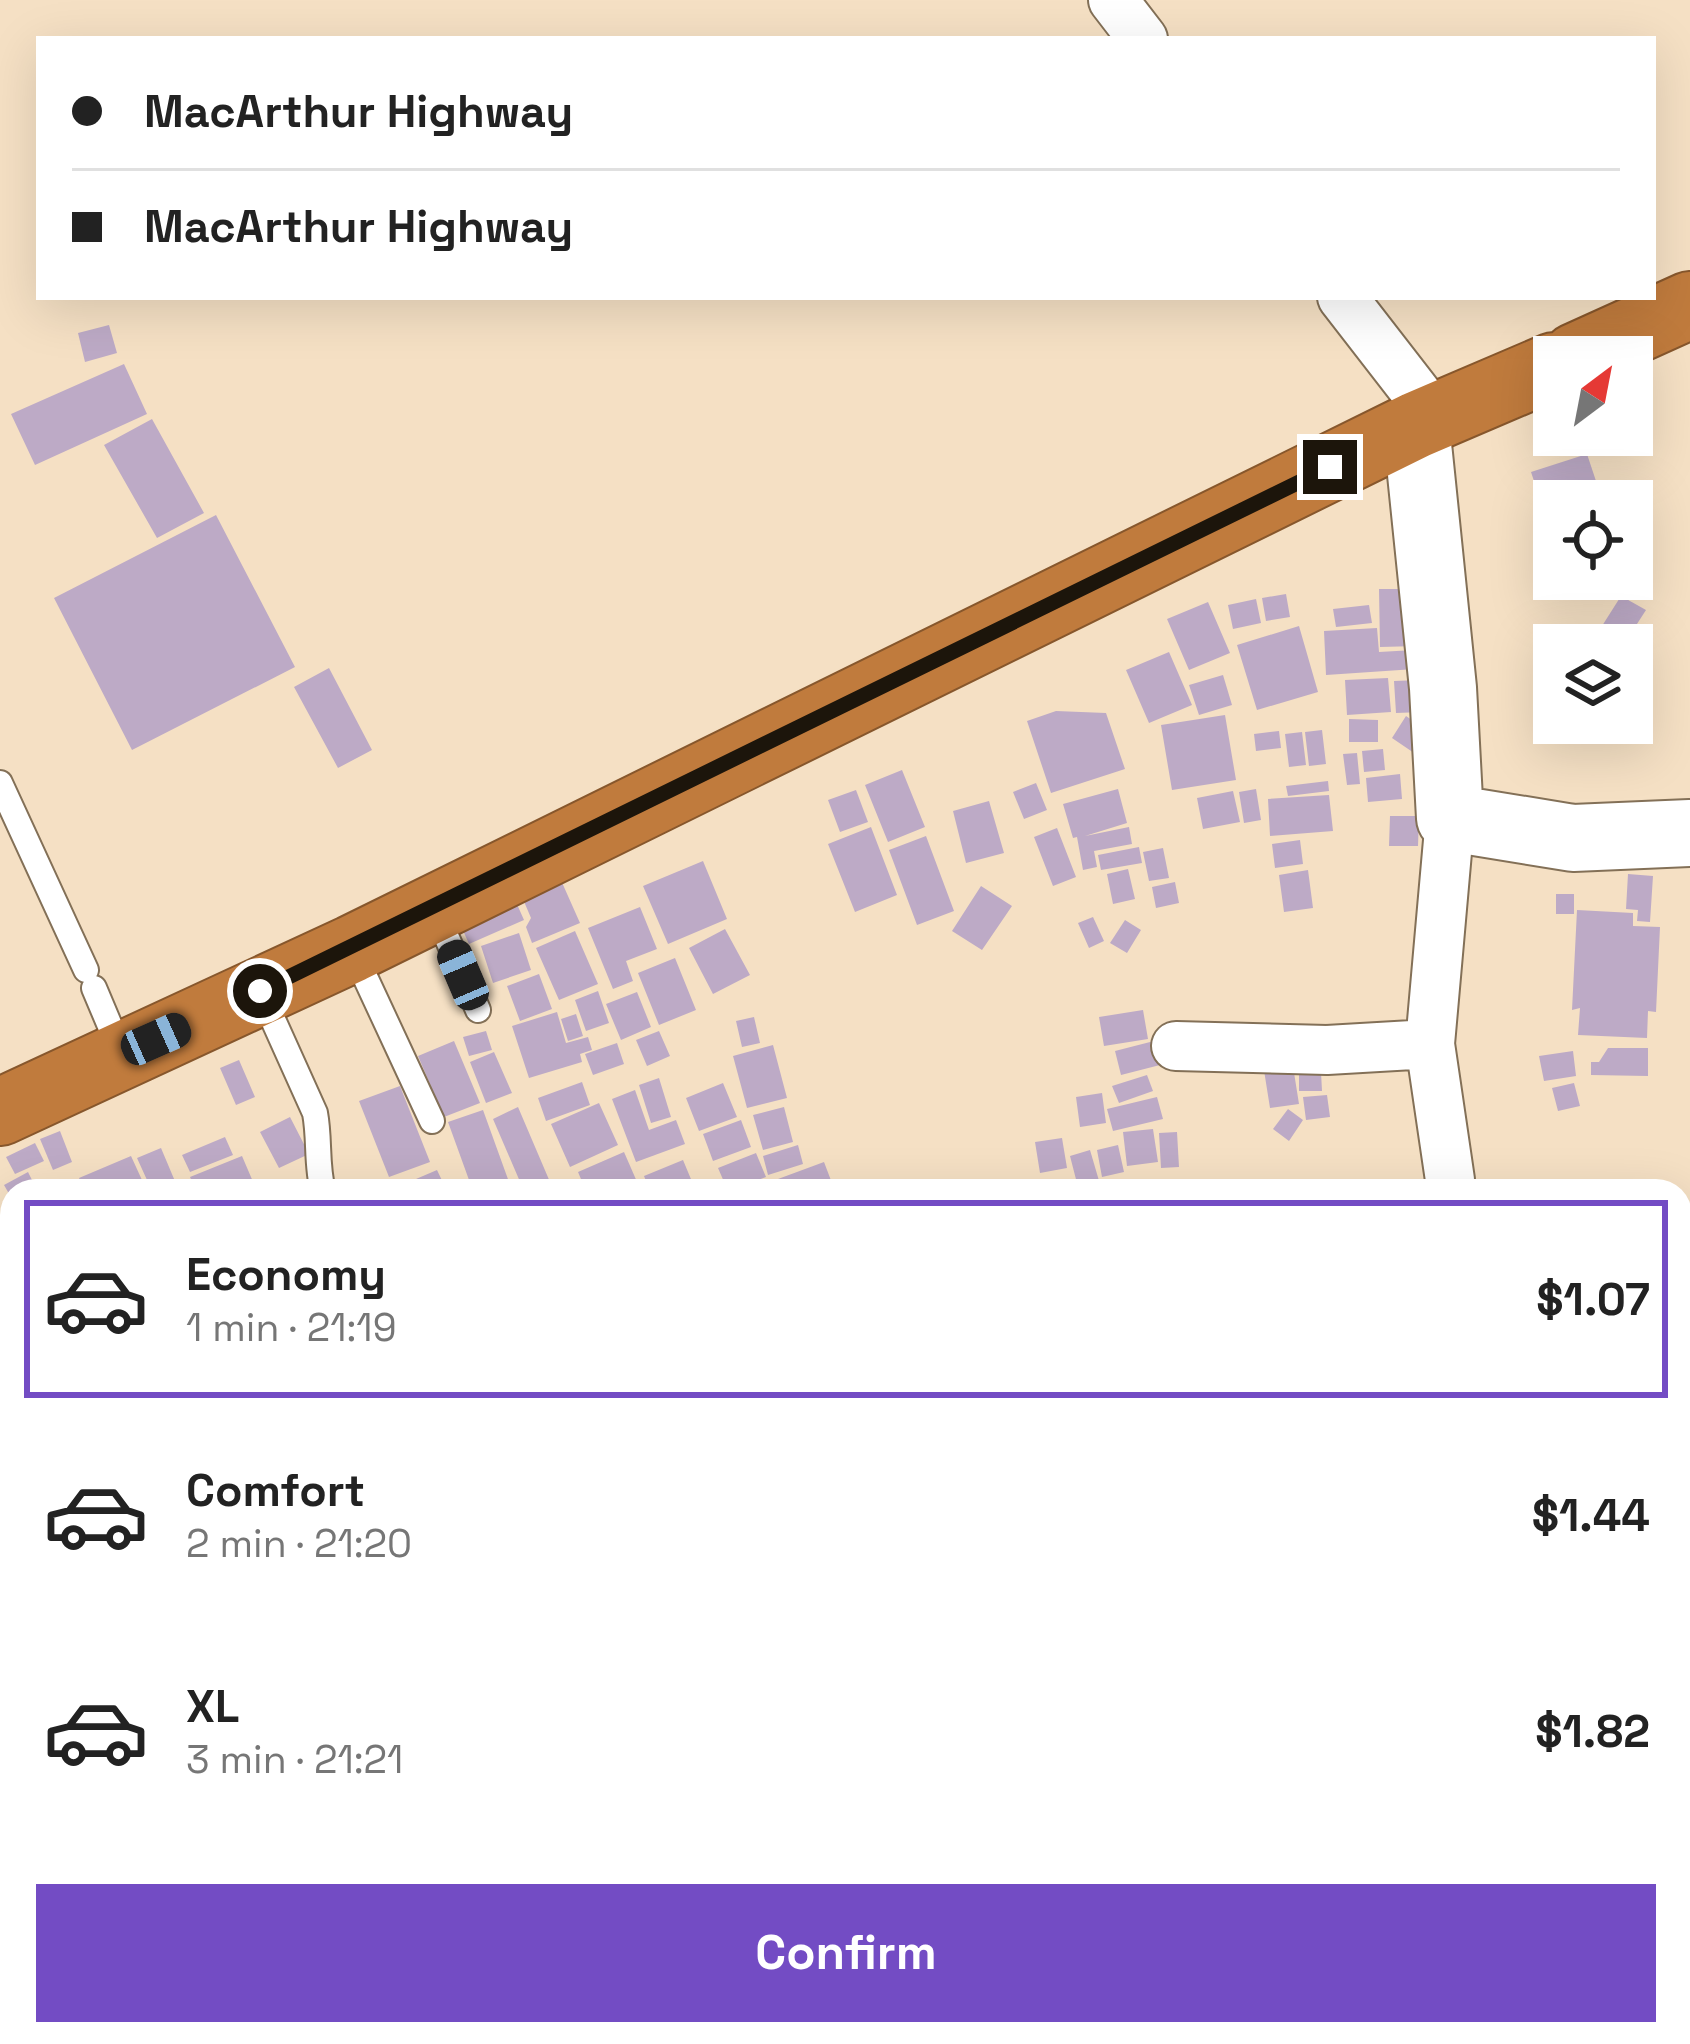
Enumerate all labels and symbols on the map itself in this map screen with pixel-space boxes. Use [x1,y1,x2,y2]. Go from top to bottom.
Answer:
north arrow [1533,336,1653,456]
route end [1303,440,1357,494]
car [432,935,494,1015]
route start [233,964,287,1018]
car [116,1008,196,1070]

